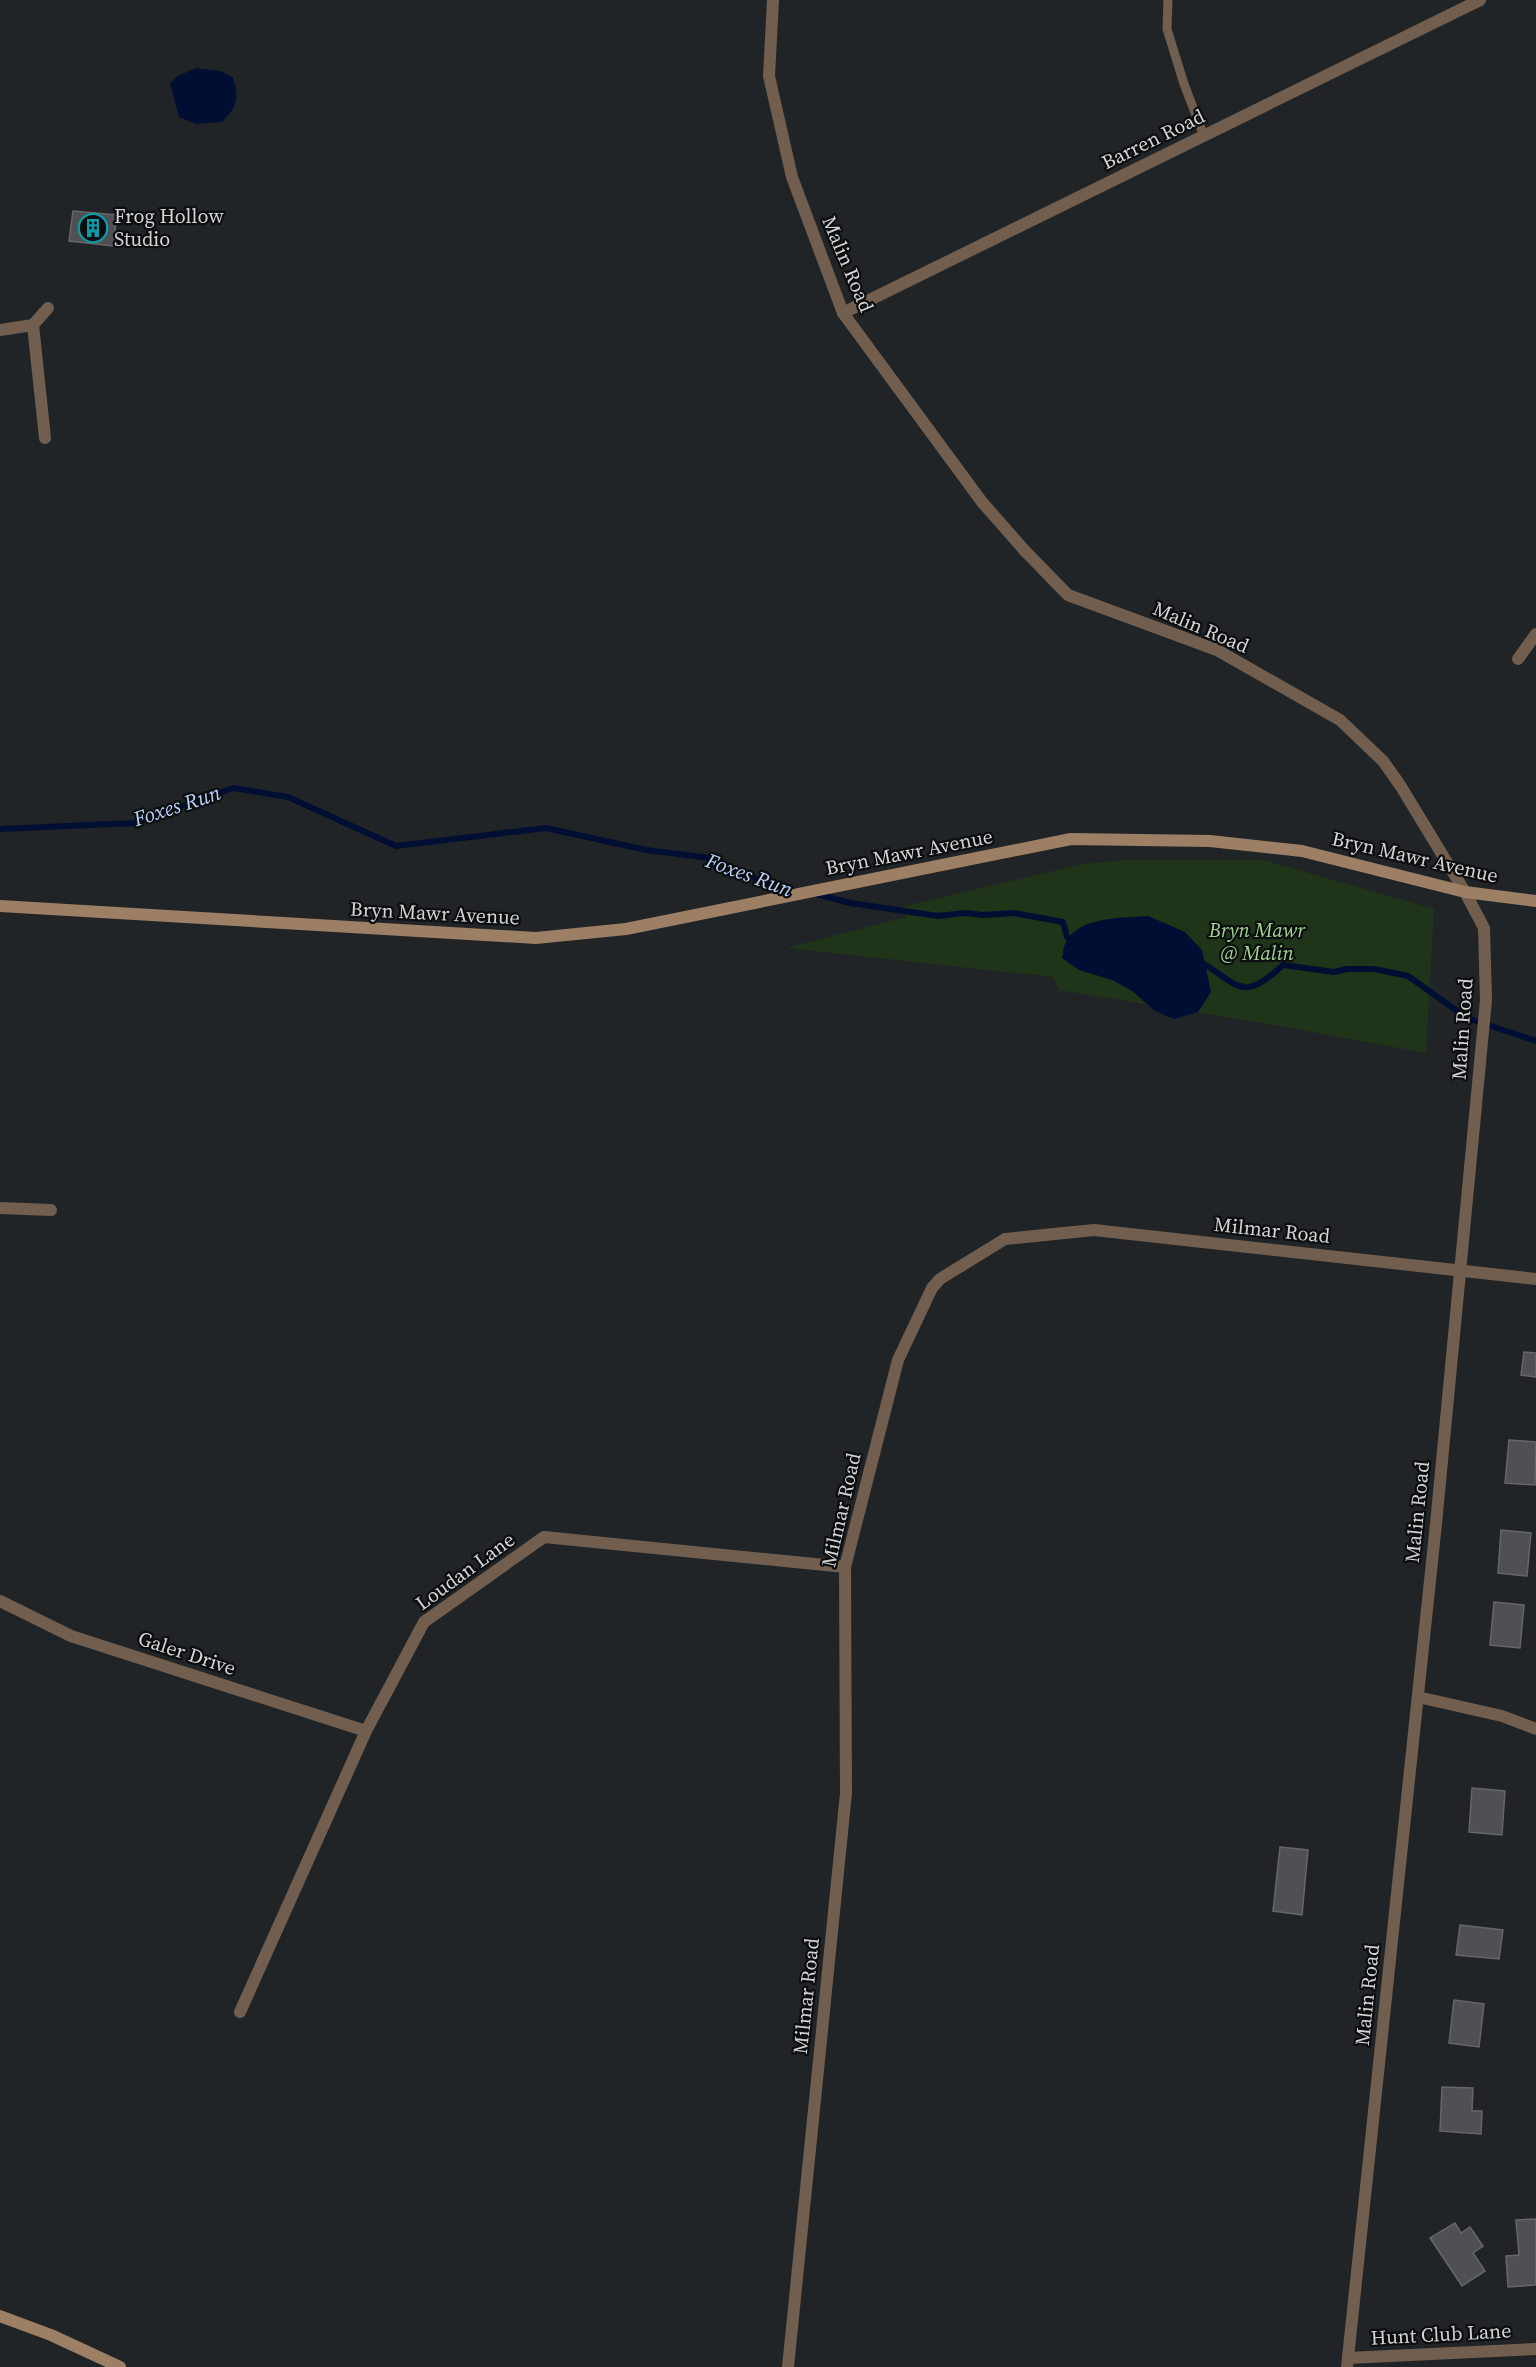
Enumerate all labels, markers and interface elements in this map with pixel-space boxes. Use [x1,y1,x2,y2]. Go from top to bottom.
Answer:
street label: Barren Road [1097,102,1210,176]
place label: Frog Hollow Studio [114,202,224,253]
building icon: Frog Hollow Studio [77,212,109,244]
street label: Malin Road [815,212,881,317]
street label: Malin Road [1149,594,1254,660]
water label: Foxes Run [128,778,224,834]
street label: Bryn Mawr Avenue [823,822,995,882]
street label: Bryn Mawr Avenue [1329,824,1501,890]
water label: Foxes Run [701,845,797,904]
street label: Bryn Mawr Avenue [350,895,520,931]
park label: Bryn Mawr @ Malin [1208,916,1306,967]
street label: Malin Road [1444,977,1480,1081]
street label: Milmar Road [1213,1210,1332,1250]
street label: Milmar Road [814,1449,868,1570]
street label: Malin Road [1398,1459,1436,1564]
street label: Loudan Lane [410,1525,520,1617]
street label: Galer Drive [134,1624,240,1682]
street label: Milmar Road [786,1936,826,2055]
street label: Malin Road [1348,1942,1386,2047]
street label: Hunt Club Lane [1370,2316,1512,2352]

